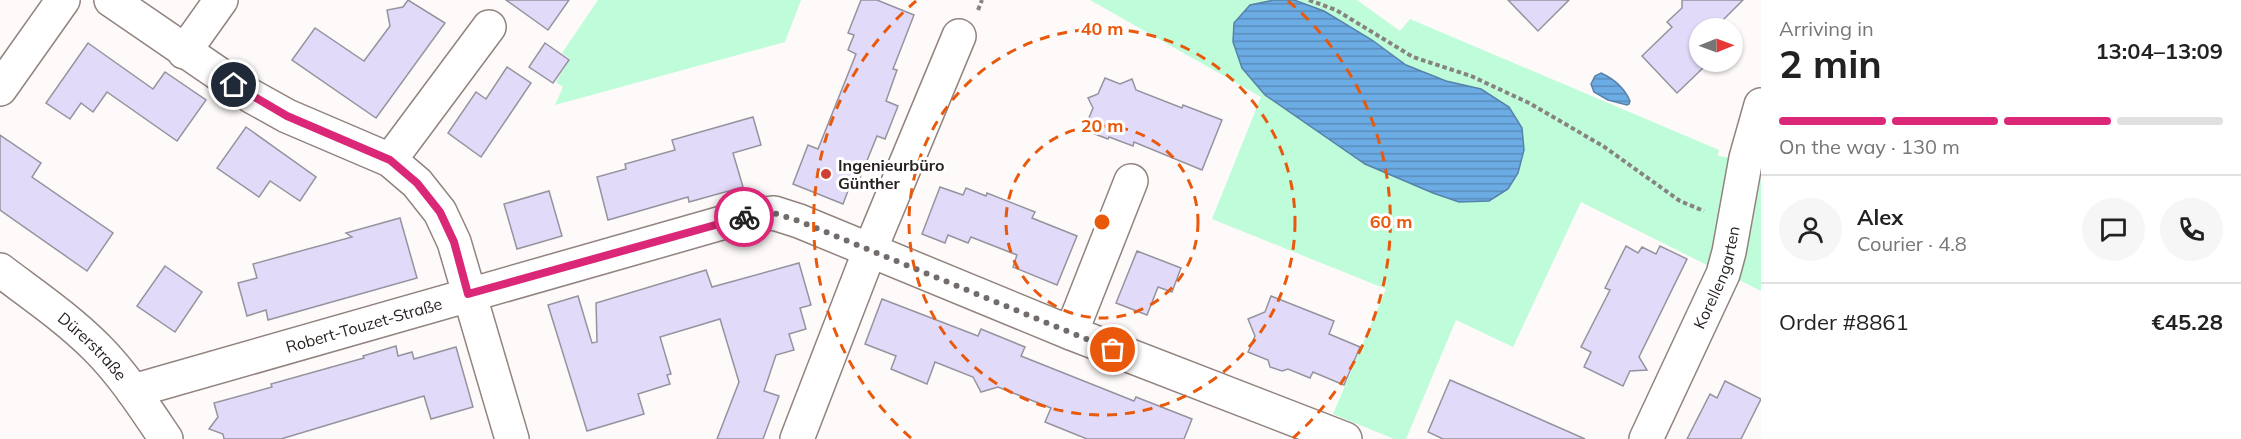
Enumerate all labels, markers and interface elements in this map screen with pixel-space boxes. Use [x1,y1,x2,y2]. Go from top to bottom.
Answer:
text: Arriving in [1779,16,1874,41]
text: 40 m [1081,17,1123,40]
north arrow [1689,18,1743,72]
map controls [1689,18,1743,72]
text: 13:04–13:09 [2095,37,2223,65]
text: 2 min [1779,39,1882,88]
pin [208,59,259,110]
icon: home [217,68,250,101]
text: 20 m [1081,114,1123,137]
text: On the way · 130 m [1779,134,1960,159]
place label: Ingenieurbüro Günther [838,155,944,193]
marker: Ingenieurbüro Günther [819,167,833,181]
courier [714,187,774,247]
button: person [1779,198,1842,261]
button: chat [2082,198,2145,261]
button: phone [2160,198,2223,261]
icon: bike [728,201,761,234]
text: Alex [1857,203,1903,231]
text: 60 m [1370,210,1412,233]
centre of rings [1092,212,1112,232]
street label: Korellengarten [1689,224,1744,332]
text: Courier · 4.8 [1857,231,1967,256]
street label: Robert-Touzet-Straße [283,293,444,357]
street label: Dürerstraße [54,308,131,384]
text: Order #8861 [1779,308,1909,336]
text: €45.28 [2152,308,2223,336]
pin [1087,324,1138,375]
icon: bag [1096,333,1129,366]

